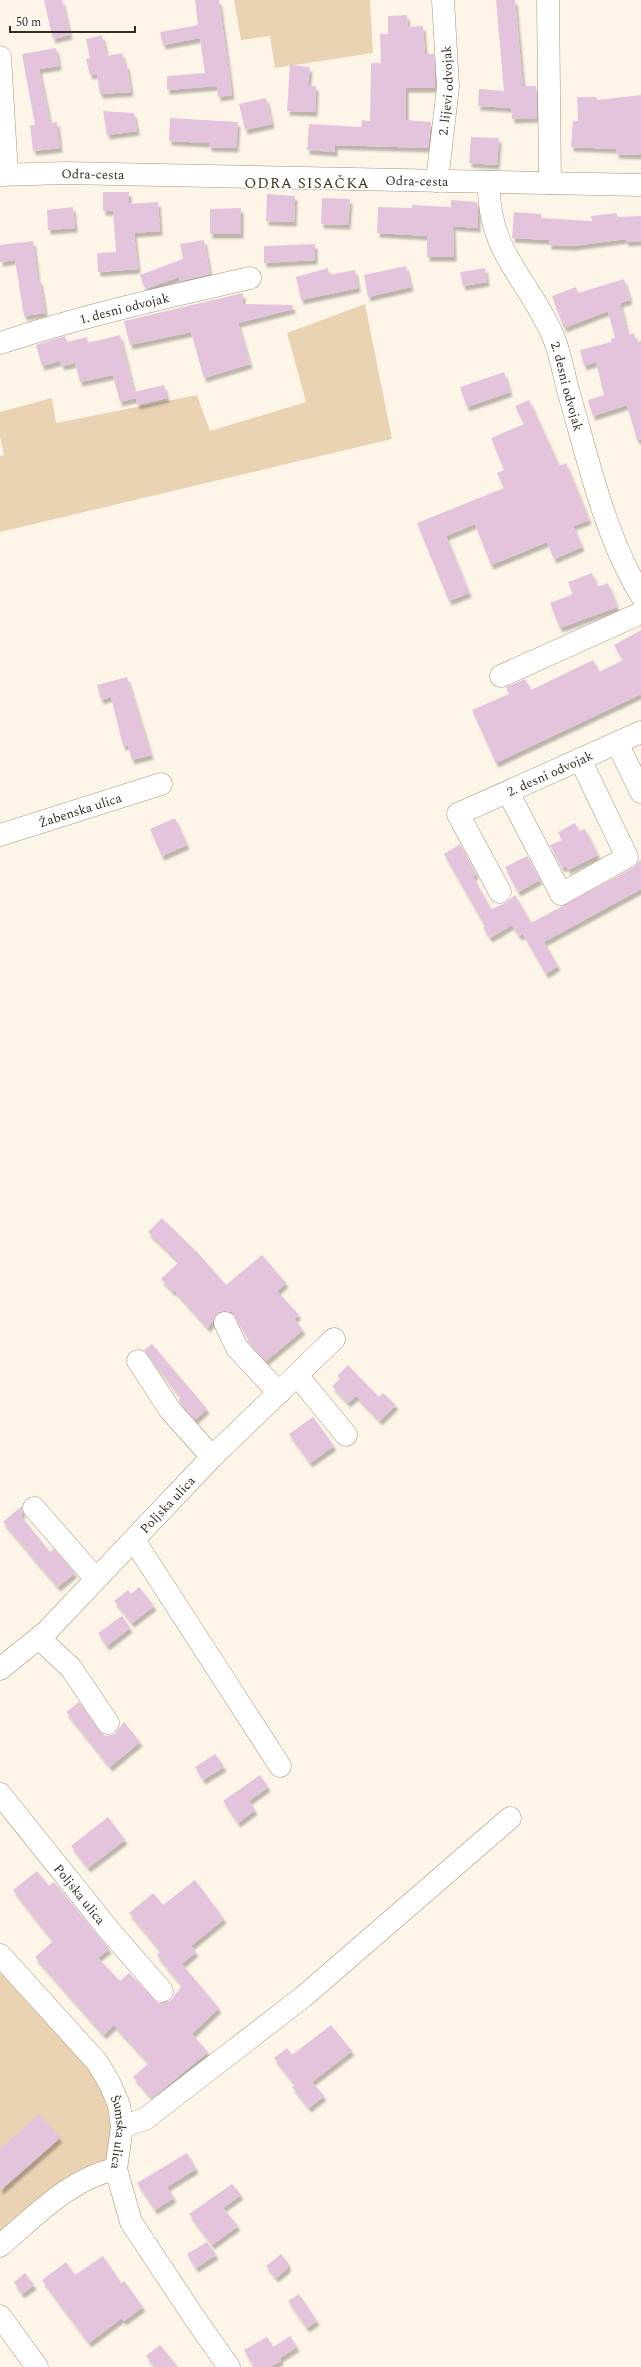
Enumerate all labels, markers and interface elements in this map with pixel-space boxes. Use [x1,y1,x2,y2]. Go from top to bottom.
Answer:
scale bar [10,8,135,34]
text: 50 m [16,13,41,32]
street label: 2. lijevi odvojak [433,45,459,137]
street label: Odra-cesta [61,164,125,185]
street label: Odra-cesta [385,171,449,192]
district label: ODRA SISAČKA [244,172,370,195]
street label: 1. desni odvojak [77,288,171,330]
street label: 2. desni odvojak [545,339,588,434]
street label: 2. desni odvojak [504,746,596,802]
street label: Žabenska ulica [36,788,125,833]
street label: Poljska ulica [135,1471,201,1538]
street label: Poljska ulica [49,1860,110,1930]
street label: Šumska ulica [105,2092,131,2171]

